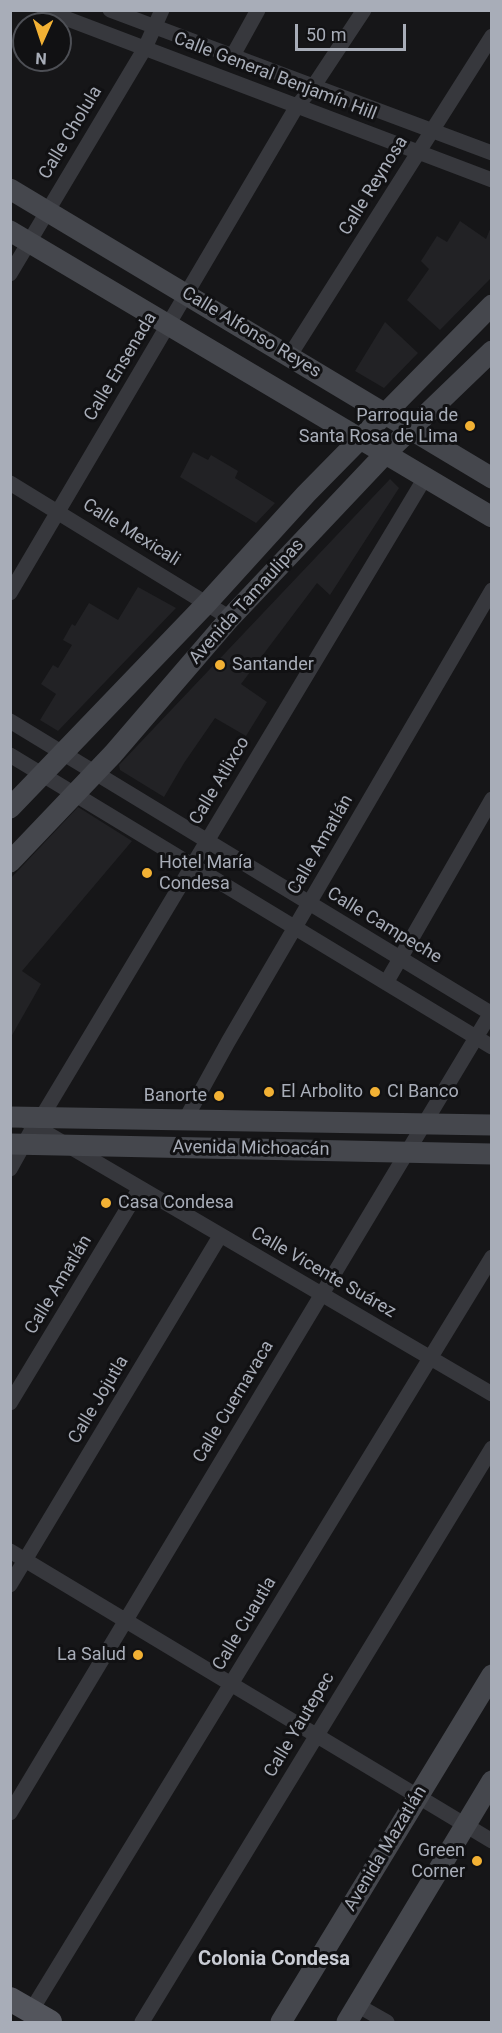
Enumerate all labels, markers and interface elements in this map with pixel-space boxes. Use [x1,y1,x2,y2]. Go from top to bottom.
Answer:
north arrow [12,12,72,72]
scale bar [298,12,409,50]
text: 50 m [306,24,346,45]
street label: Calle General Benjamín Hill [171,28,379,126]
text: N [35,49,47,68]
street label: Calle Cholula [35,83,107,183]
street label: Calle Reynosa [335,133,413,239]
street label: Calle Alfonso Reyes [177,283,325,383]
street label: Calle Ensenada [80,309,162,425]
place label: Parroquia de Santa Rosa de Lima [299,405,458,448]
marker: Parroquia de Santa Rosa de Lima [463,419,477,433]
street label: Calle Mexicali [78,494,184,572]
street label: Avenida Tamaulipas [185,535,309,669]
place label: Santander [232,654,314,676]
marker: Santander [213,658,227,672]
street label: Calle Atlixco [185,733,255,829]
street label: Calle Amatlán [284,791,358,899]
place label: Hotel María Condesa [159,852,252,894]
marker: Hotel María Condesa [140,866,154,880]
street label: Calle Campeche [323,883,445,969]
place label: El Arbolito [281,1081,363,1103]
place label: CI Banco [387,1081,459,1103]
place label: Banorte [144,1085,207,1107]
marker: El Arbolito [262,1085,276,1099]
marker: CI Banco [368,1085,382,1099]
marker: Banorte [212,1089,226,1103]
street label: Avenida Michoacán [172,1137,330,1161]
place label: Casa Condesa [118,1192,234,1214]
marker: Casa Condesa [99,1196,113,1210]
street label: Calle Vicente Suárez [247,1223,399,1323]
street label: Calle Amatlán [21,1232,97,1338]
street label: Calle Cuernavaca [189,1337,279,1467]
street label: Calle Jojutla [64,1352,134,1448]
street label: Calle Cuautla [209,1573,281,1675]
place label: La Salud [57,1644,126,1666]
marker: La Salud [131,1648,145,1662]
street label: Calle Yautepec [260,1669,340,1781]
street label: Avenida Mazatlán [340,1782,432,1916]
place label: Green Corner [411,1840,465,1882]
marker: Green Corner [470,1854,484,1868]
district label: Colonia Condesa [198,1948,350,1972]

